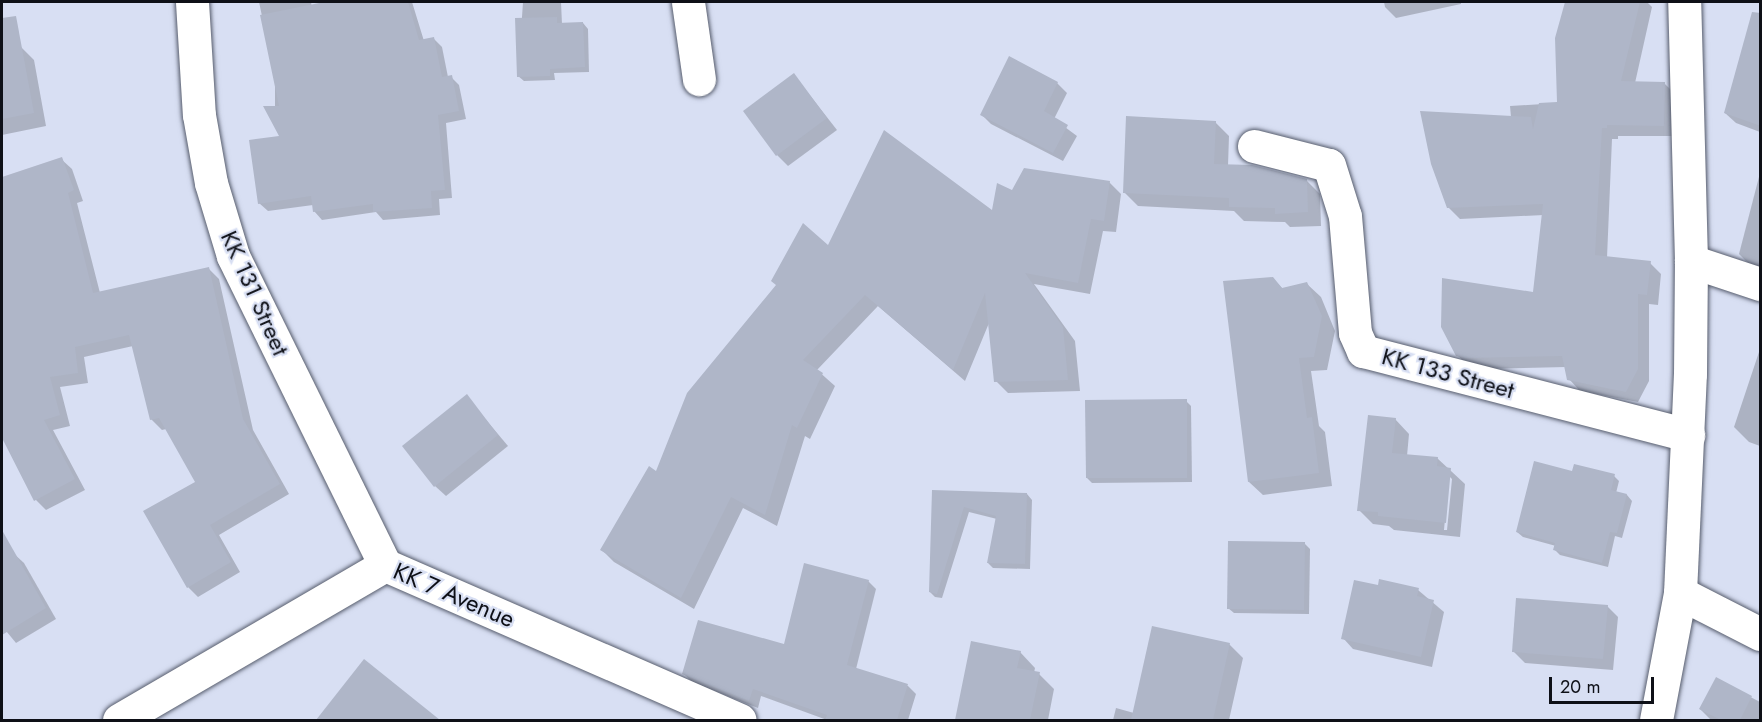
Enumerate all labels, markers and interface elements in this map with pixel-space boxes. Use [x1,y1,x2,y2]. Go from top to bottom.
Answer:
street label: KK 131 Street [215,226,295,360]
street label: KK 133 Street [1379,342,1517,404]
street label: KK 7 Avenue [389,557,519,633]
scale bar [1552,665,1657,703]
text: 20 m [1560,674,1600,700]

